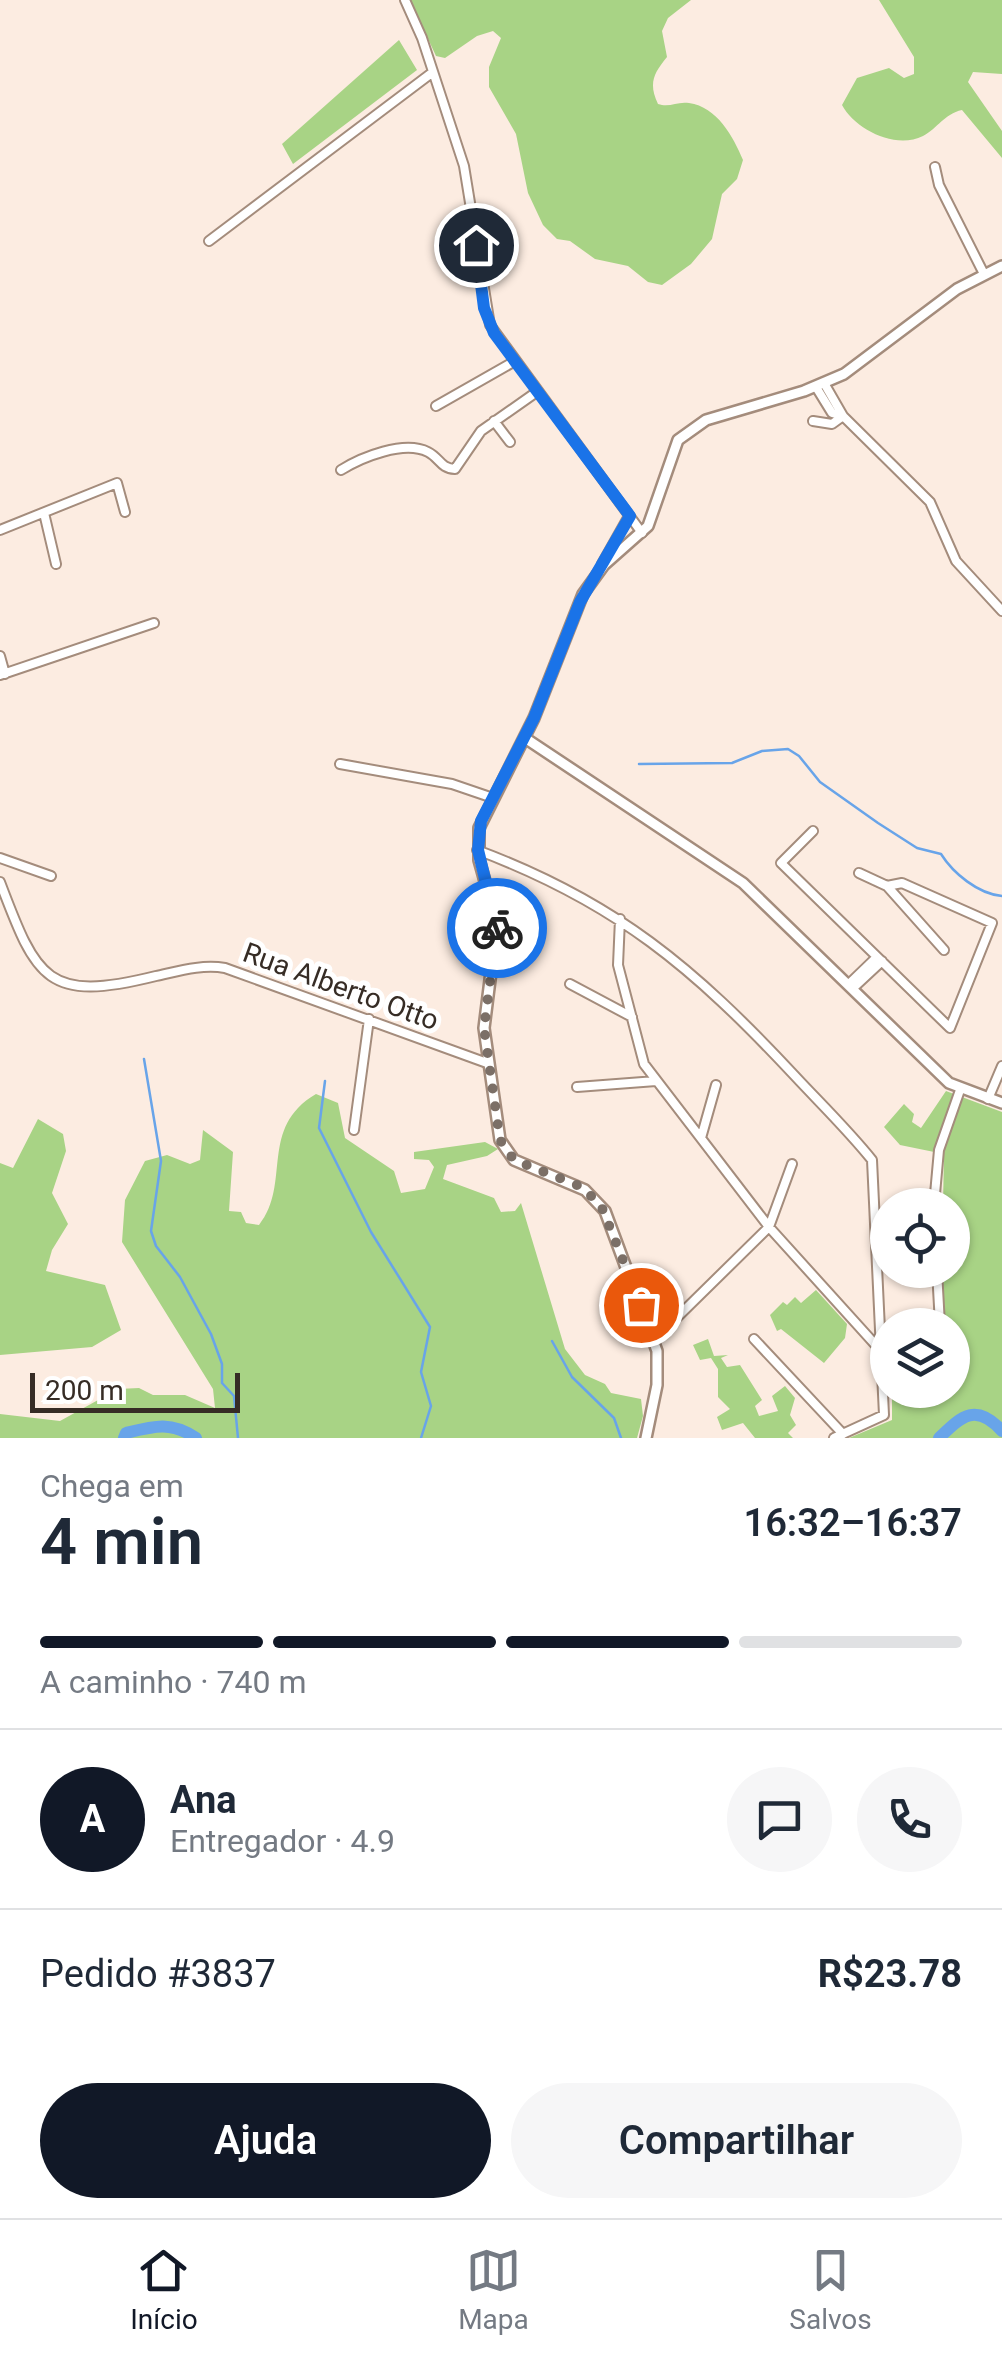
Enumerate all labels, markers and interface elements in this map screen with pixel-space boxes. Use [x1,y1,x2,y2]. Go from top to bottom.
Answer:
pin [434,203,519,288]
icon: home [449,218,504,273]
courier [447,878,547,978]
icon: bike [470,901,525,956]
street label: Rua Alberto Otto [239,936,443,1037]
map controls [870,1188,970,1408]
button: locate [870,1188,970,1288]
pin [599,1263,684,1348]
icon: bag [614,1278,669,1333]
button: layers [870,1308,970,1408]
scale bar [30,1368,240,1412]
text: 200 m [45,1374,124,1407]
text: Chega em [40,1467,184,1505]
text: 16:32–16:37 [743,1501,962,1545]
text: 4 min [40,1504,203,1580]
text: A caminho · 740 m [40,1663,307,1701]
button: chat [727,1767,832,1872]
button: phone [857,1767,962,1872]
text: Ana [170,1778,237,1822]
text: A [80,1797,105,1841]
text: Entregador · 4.9 [170,1822,395,1860]
text: Pedido #3837 [40,1952,276,1996]
text: R$23.78 [818,1952,962,1996]
button: Ajuda [40,2083,491,2198]
button: Compartilhar [511,2083,962,2198]
tab: Início [130,2243,198,2336]
tab: Mapa [458,2243,529,2336]
tab: Salvos [789,2243,872,2336]

